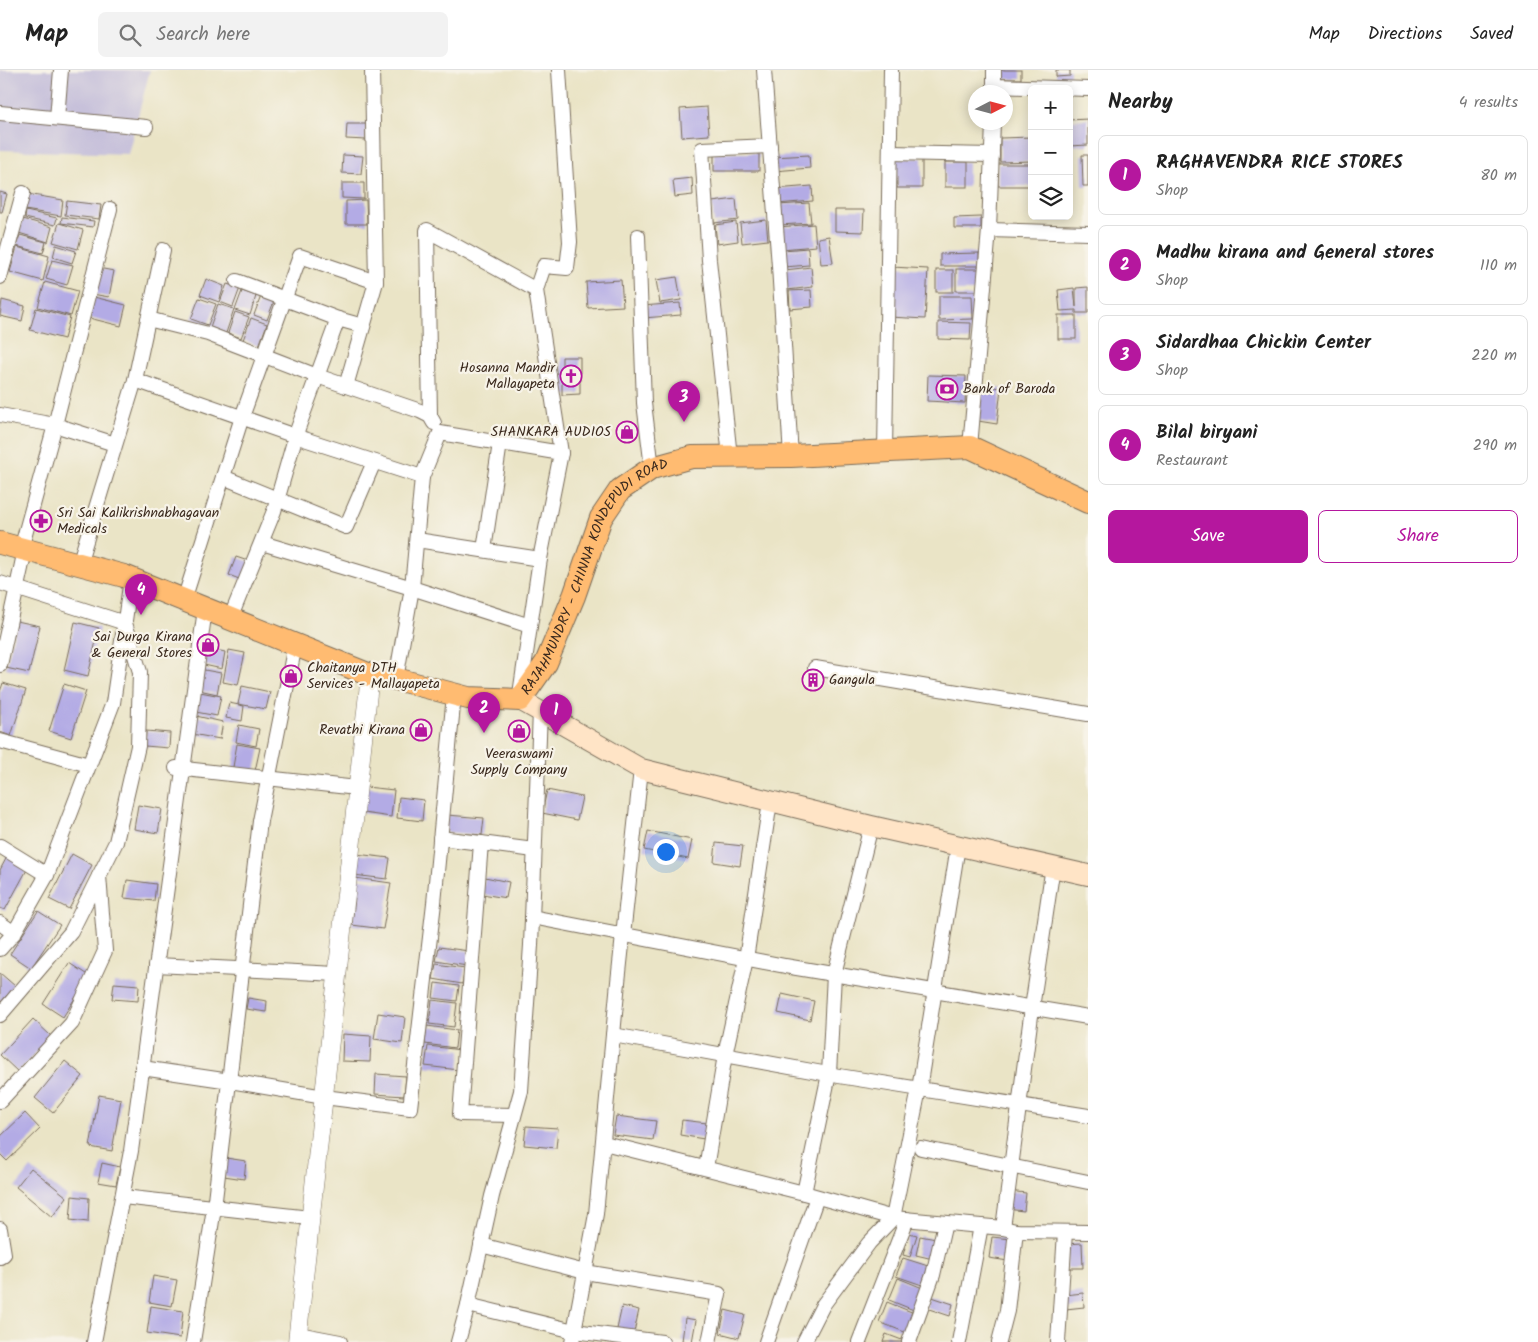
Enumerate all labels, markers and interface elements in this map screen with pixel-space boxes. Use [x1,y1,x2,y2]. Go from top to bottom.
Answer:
search box [98,12,448,57]
text: Map [25,15,68,54]
text: Search here [156,20,250,50]
text: Map [1308,20,1340,49]
text: Directions [1368,20,1442,49]
text: Saved [1470,20,1513,49]
icon: search [116,21,144,49]
north arrow [968,85,1013,130]
map controls [1028,85,1073,220]
button: + [1028,85,1073,130]
text: Nearby [1108,86,1173,119]
text: 4 results [1459,90,1518,115]
button: − [1028,130,1073,175]
text: RAGHAVENDRA RICE STORES [1156,148,1403,178]
text: 1 [1123,163,1127,188]
text: 80 m [1480,163,1517,188]
button: layers [1028,175,1073,220]
text: Shop [1156,178,1188,203]
text: Madhu kirana and General stores [1156,238,1434,268]
text: 2 [1120,253,1130,278]
text: 110 m [1480,253,1517,278]
text: Shop [1156,268,1188,293]
text: Sidardhaa Chickin Center [1156,328,1371,358]
text: 3 [1121,343,1129,368]
text: 220 m [1471,343,1517,368]
place label: Hosanna Mandir Mallayapeta [460,357,556,395]
text: Shop [1156,358,1188,383]
church icon: Hosanna Mandir Mallayapeta [559,364,583,388]
bank icon: Bank of Baroda [935,377,959,401]
place label: Bank of Baroda [963,378,1055,400]
pin: 3 [668,381,700,422]
text: Bilal biryani [1156,418,1258,448]
shop icon: SHANKARA AUDIOS [615,420,639,444]
place label: SHANKARA AUDIOS [491,421,612,443]
text: 4 [1121,433,1129,458]
text: 290 m [1473,433,1517,458]
text: Restaurant [1156,448,1228,473]
street label: RAJAHMUNDRY - CHINNA KONDEPUDI ROAD [516,453,671,700]
place label: Sri Sai Kalikrishnabhagavan Medicals [57,502,219,540]
pharmacy icon: Sri Sai Kalikrishnabhagavan Medicals [29,509,53,533]
button: Save [1108,510,1308,563]
button: Share [1318,510,1518,563]
pin: 4 [125,574,157,615]
place label: Sai Durga Kirana & General Stores [92,626,192,664]
shop icon: Sai Durga Kirana & General Stores [196,633,220,657]
place label: Chaitanya DTH Services - Mallayapeta [307,657,440,695]
shop icon: Chaitanya DTH Services - Mallayapeta [279,664,303,688]
building icon: Gangula [801,668,825,692]
place label: Gangula [829,669,875,691]
pin: 2 [468,692,500,733]
pin: 1 [540,694,572,735]
shop icon: Revathi Kirana [409,718,433,742]
place label: Revathi Kirana [319,719,405,741]
shop icon: Veeraswami Supply Company [507,719,531,743]
place label: Veeraswami Supply Company [471,743,568,781]
your location [653,839,679,865]

